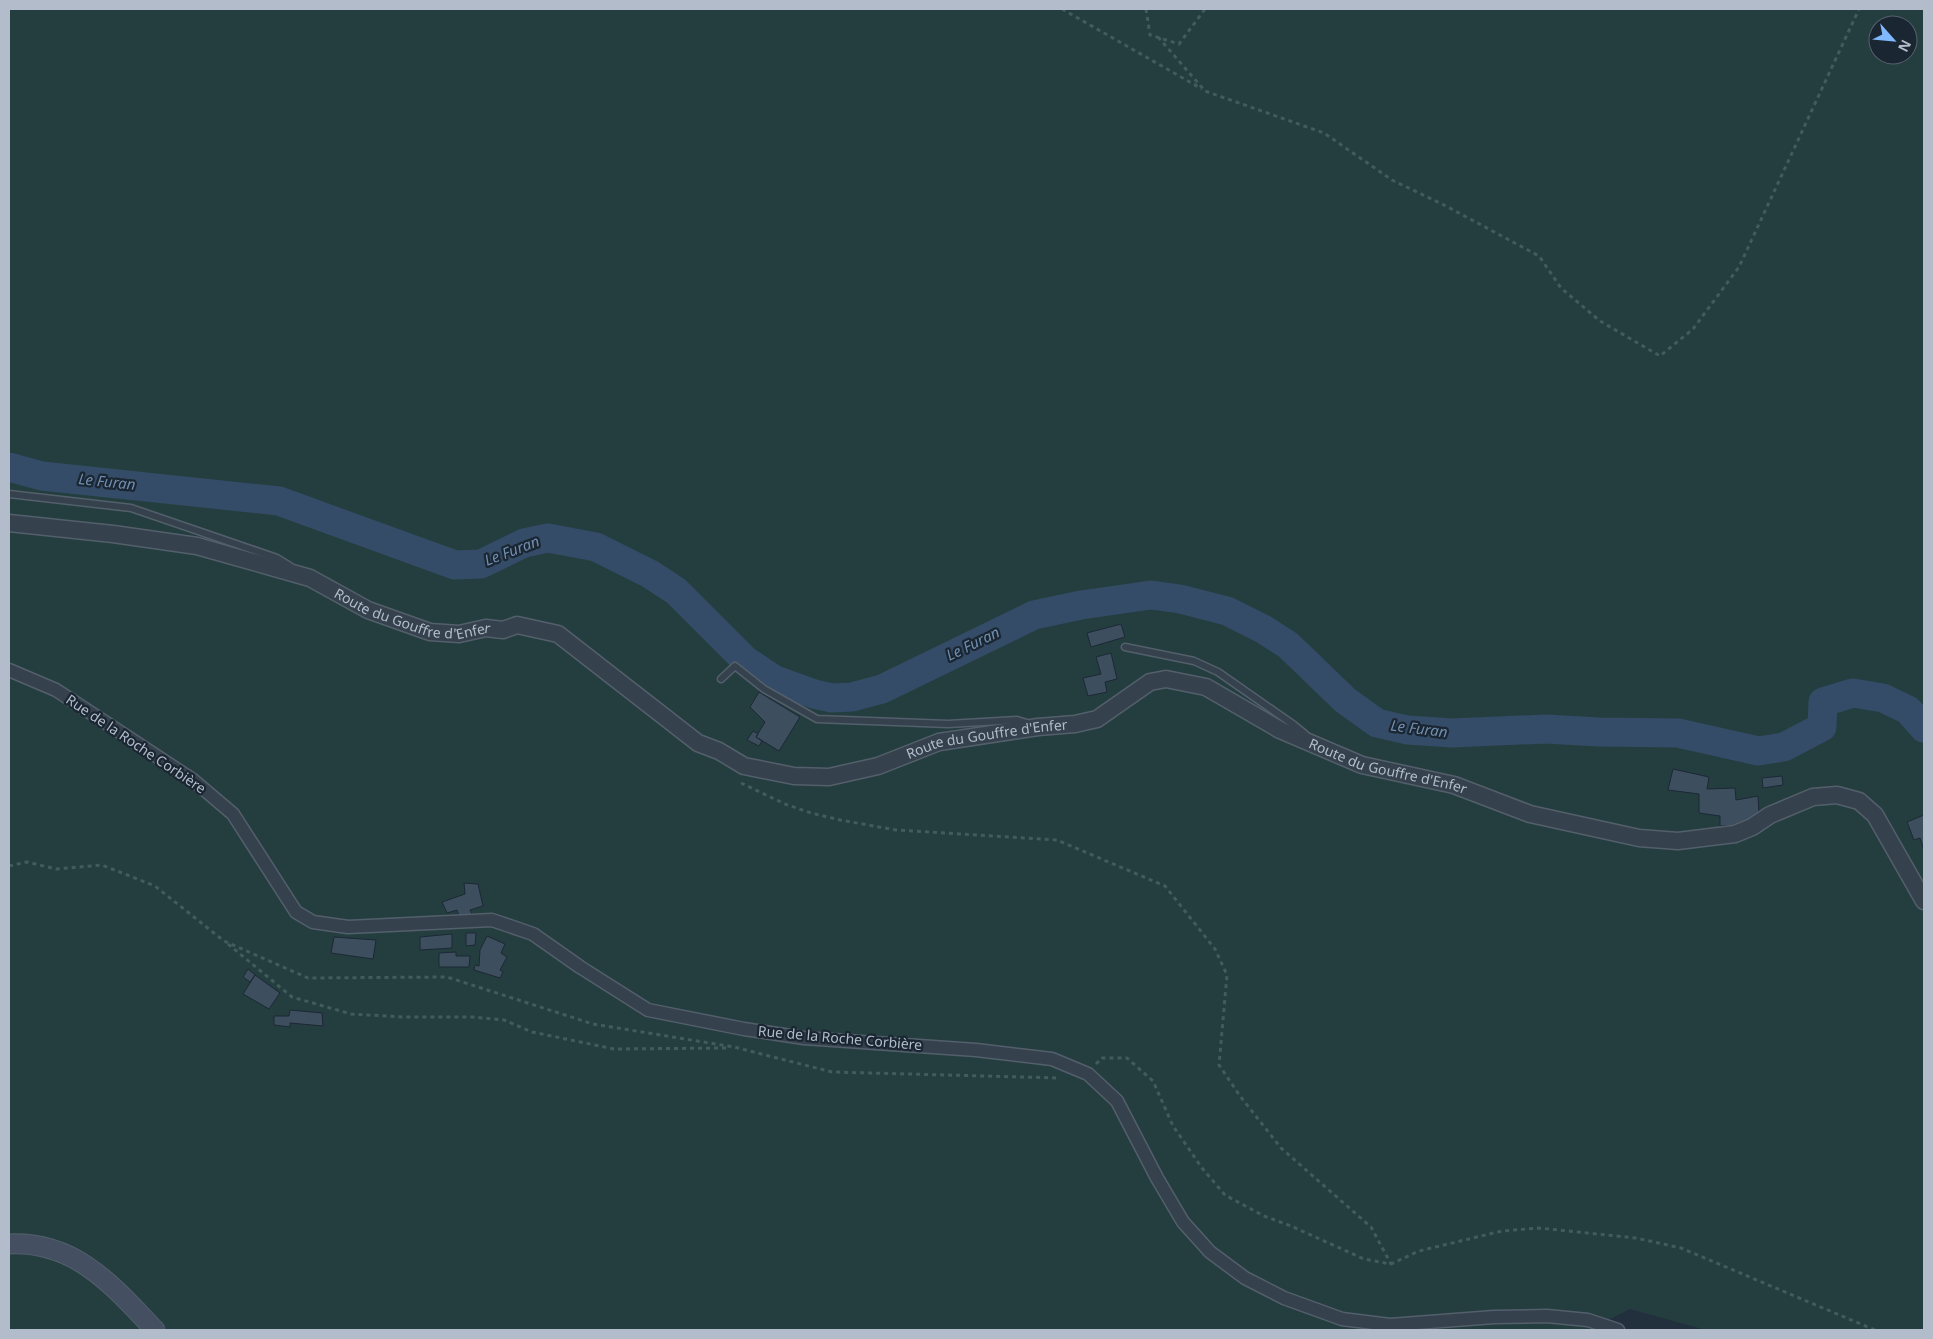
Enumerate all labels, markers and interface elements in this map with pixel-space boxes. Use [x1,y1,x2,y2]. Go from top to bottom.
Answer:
north arrow [1868,15,1918,65]
text: N [1894,37,1916,56]
water label: Le Furan [78,468,137,494]
water label: Le Furan [481,530,542,570]
street label: Route du Gouffre d'Enfer [331,583,492,643]
water label: Le Furan [942,622,1003,665]
street label: Rue de la Roche Corbière [63,690,210,798]
street label: Route du Gouffre d'Enfer [903,715,1068,763]
water label: Le Furan [1389,715,1449,741]
street label: Route du Gouffre d'Enfer [1306,734,1470,798]
street label: Rue de la Roche Corbière [757,1021,923,1054]

